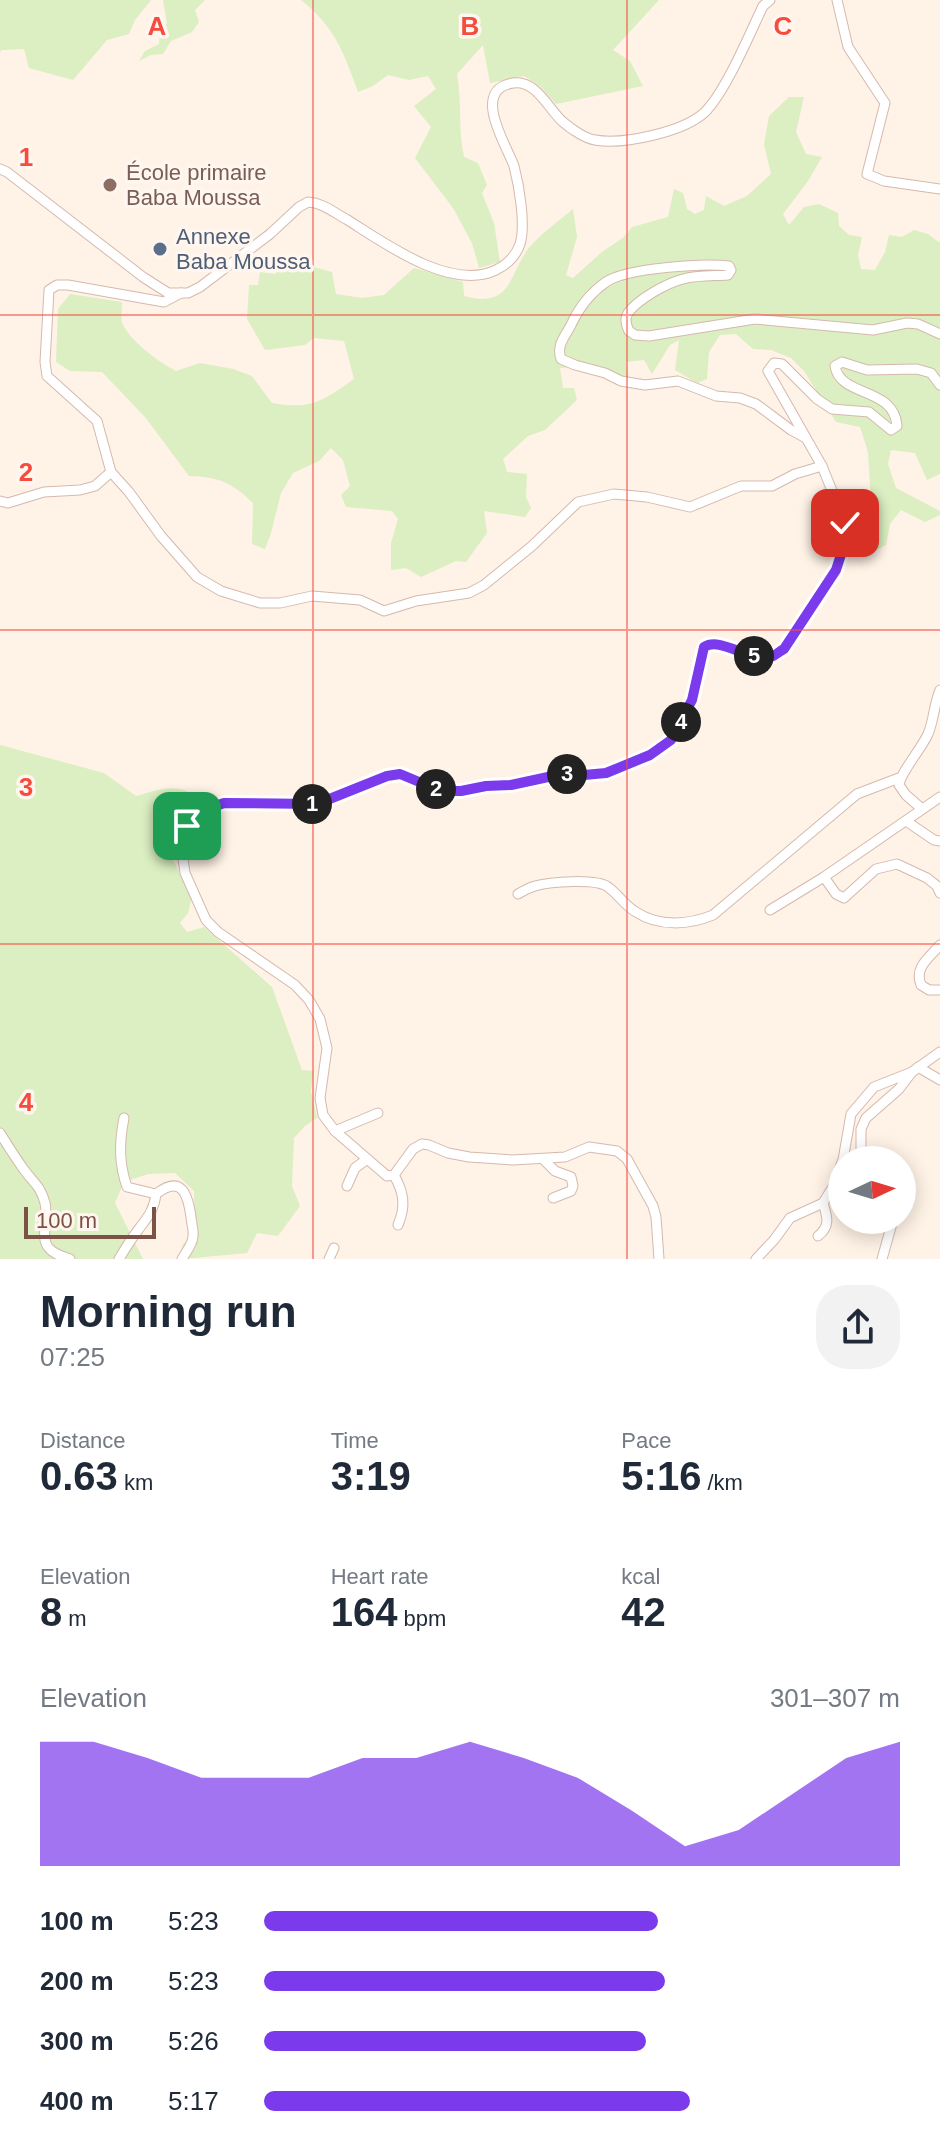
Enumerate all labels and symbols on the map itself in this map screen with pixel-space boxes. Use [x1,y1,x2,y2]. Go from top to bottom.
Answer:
text: A [148,11,167,41]
text: B [461,11,479,41]
text: C [774,11,793,41]
text: 1 [19,142,33,172]
place label: École primaire Baba Moussa [126,160,267,210]
marker: École primaire Baba Moussa [101,176,119,194]
place label: Annexe Baba Moussa [176,224,311,274]
marker: Annexe Baba Moussa [151,240,169,258]
text: 2 [19,457,33,487]
pin [811,489,879,557]
pin: 5 [734,636,774,676]
pin: 4 [661,702,701,742]
pin: 3 [547,754,587,794]
pin: 2 [416,769,456,809]
text: 3 [19,772,33,802]
pin: 1 [292,784,332,824]
pin [153,792,221,860]
text: 4 [19,1087,34,1117]
north arrow [828,1146,916,1234]
scale bar [24,1203,156,1239]

